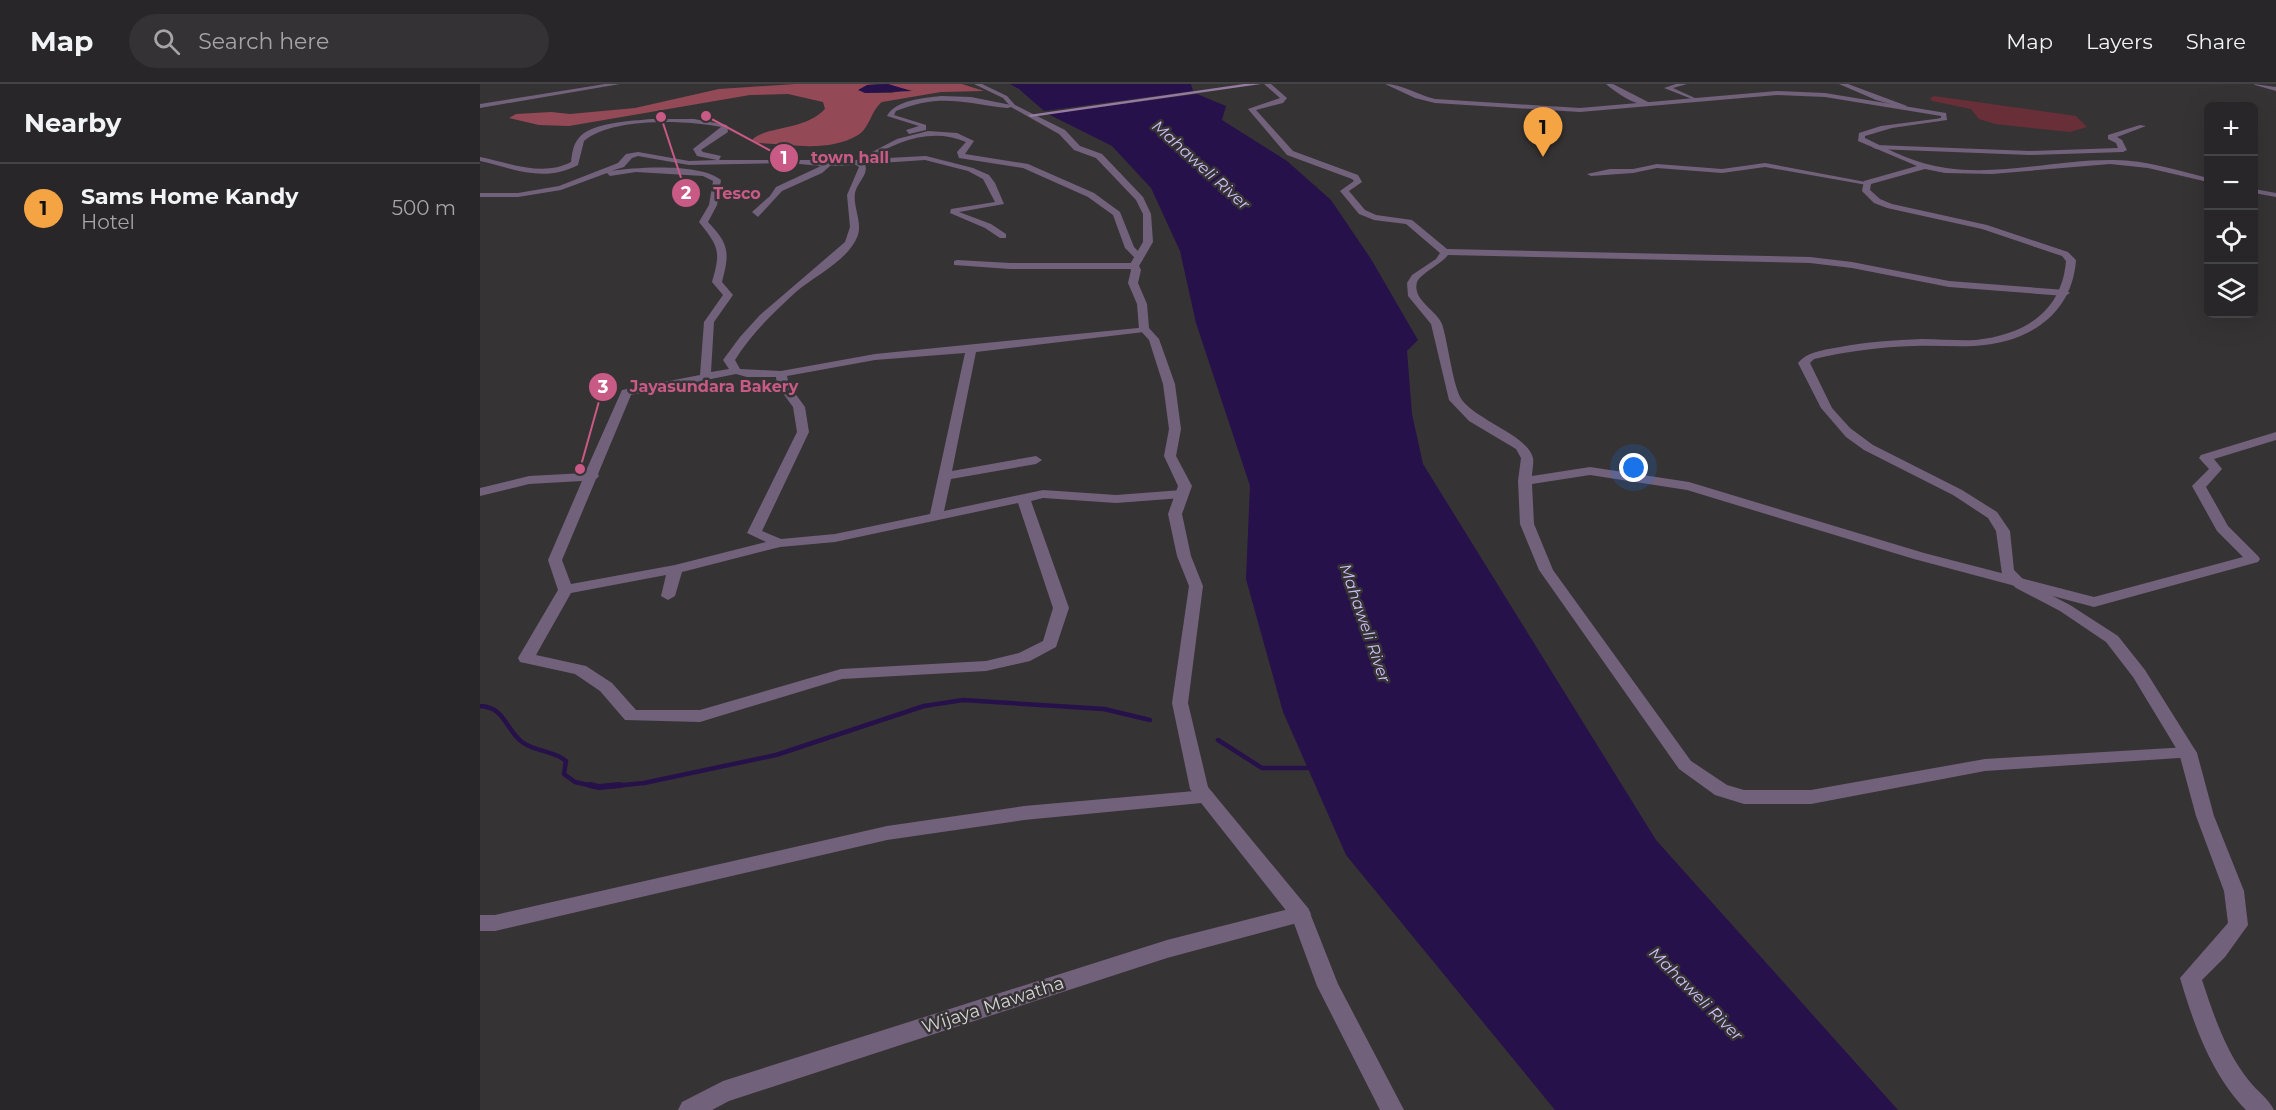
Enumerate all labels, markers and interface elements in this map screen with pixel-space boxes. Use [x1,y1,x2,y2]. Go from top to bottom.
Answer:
search box [129,14,549,68]
text: Map [30,24,93,58]
icon: search [150,25,183,58]
text: Search here [198,28,329,55]
text: Map [2006,29,2053,54]
text: Layers [2086,29,2153,54]
text: Share [2186,29,2246,54]
map controls [2204,102,2258,318]
button: + [2204,102,2258,156]
text: Nearby [24,107,121,139]
pin: 1 [1524,107,1562,157]
water label: Mahaweli River [1148,116,1254,214]
callout: town hall [769,141,901,175]
text: 1 [780,147,788,169]
text: town hall [811,148,889,167]
button: − [2204,156,2258,210]
callout: Tesco [671,176,773,210]
text: 2 [681,182,692,204]
text: Sams Home Kandy [81,183,298,210]
text: Tesco [713,184,761,203]
text: 1 [40,196,47,220]
text: 500 m [392,196,456,220]
text: Hotel [81,210,135,234]
button: locate [2204,210,2258,264]
button: layers [2204,264,2258,318]
callout: Jayasundara Bakery [588,370,810,404]
text: 3 [597,376,609,398]
text: Jayasundara Bakery [629,377,799,396]
your location [1619,453,1648,482]
water label: Mahaweli River [1336,561,1394,685]
water label: Mahaweli River [1645,943,1747,1045]
street label: Wijaya Mawatha [919,972,1067,1038]

